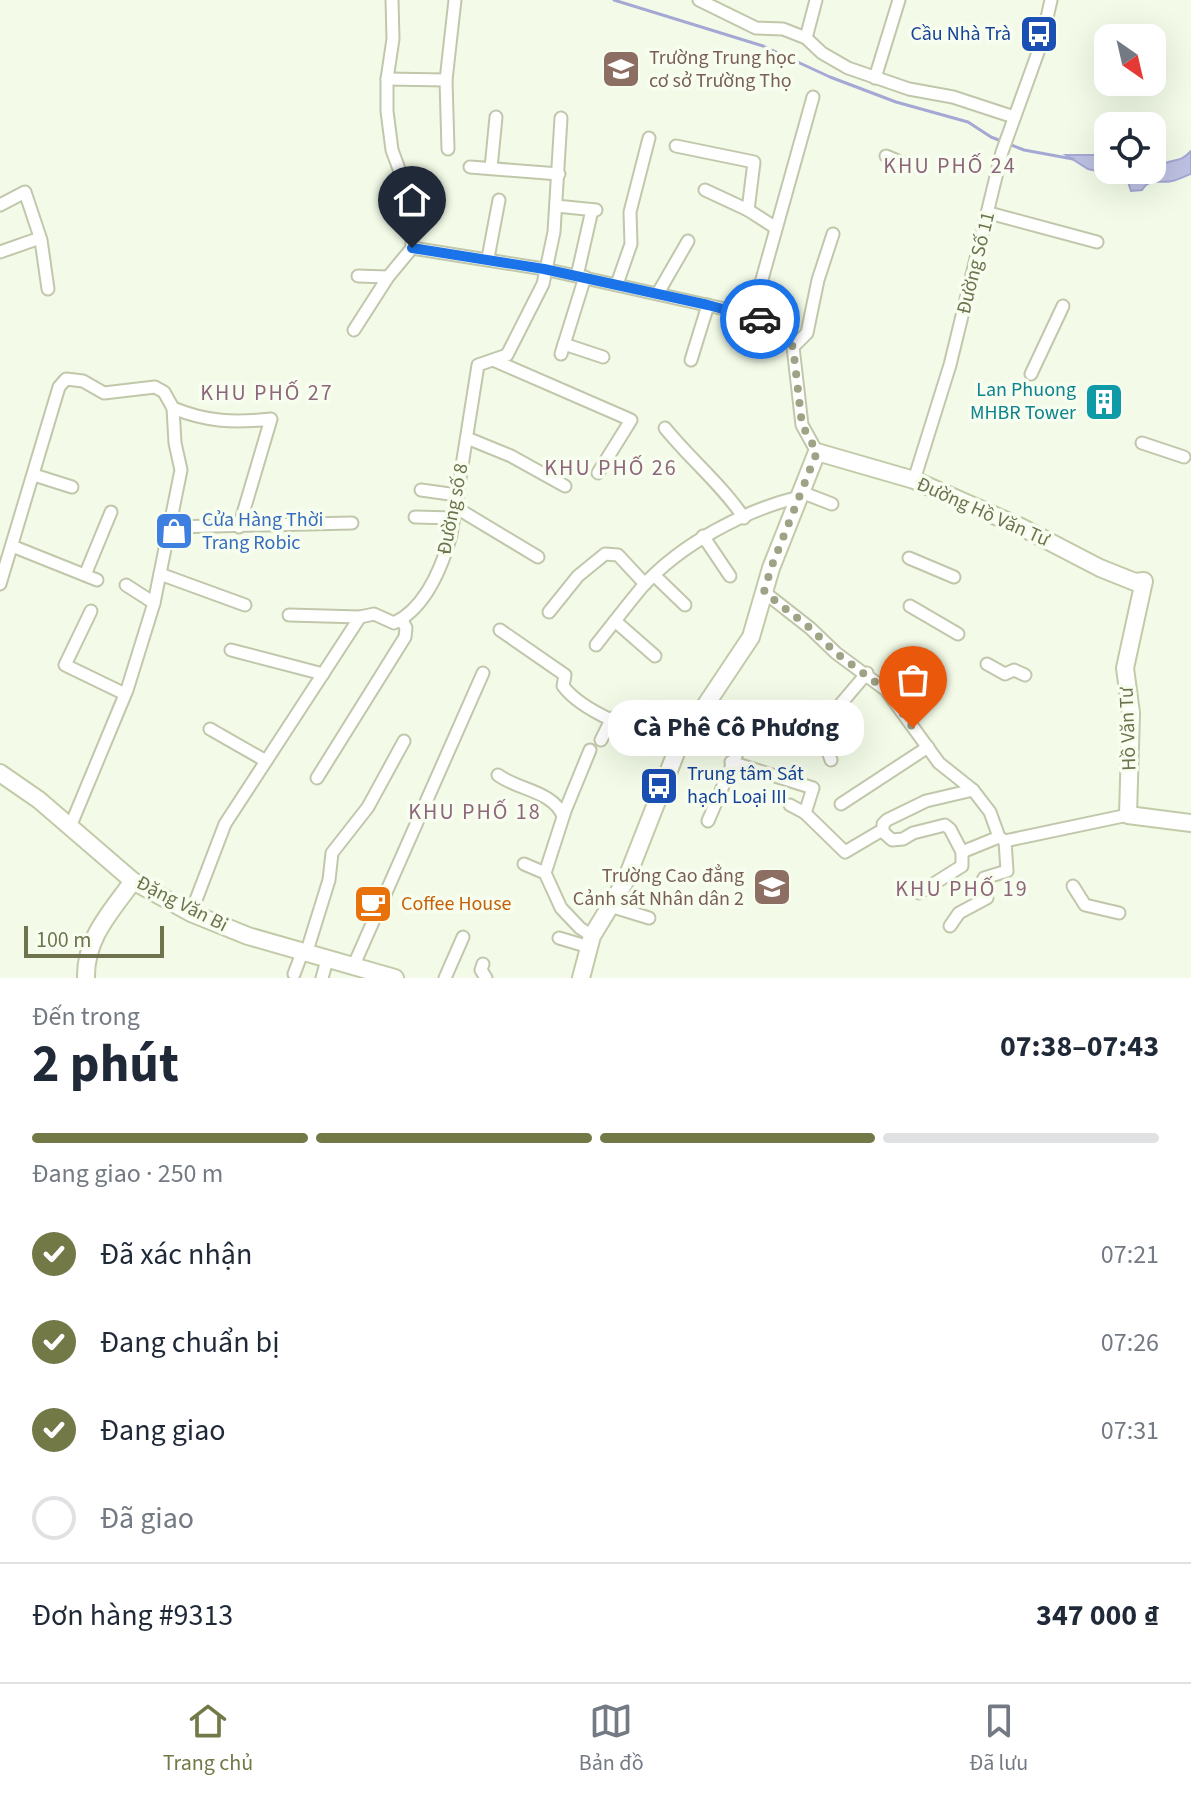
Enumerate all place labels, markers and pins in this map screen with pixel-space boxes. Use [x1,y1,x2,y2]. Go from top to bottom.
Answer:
bus stop icon: Cầu Nhà Trà [1018,13,1060,55]
place label: Cầu Nhà Trà [910,20,1011,48]
place label: Trường Trung học cơ sở Trường Thọ [649,44,796,95]
school or university icon: Trường Trung học cơ sở Trường Thọ [600,48,642,90]
pin [378,166,446,248]
place label: Lan Phuong MHBR Tower [970,376,1076,427]
building icon: Lan Phuong MHBR Tower [1083,381,1125,423]
place label: Cửa Hàng Thời Trang Robic [202,506,323,557]
shop icon: Cửa Hàng Thời Trang Robic [153,510,195,552]
pin [879,646,947,728]
callout: Cà Phê Cô Phương [609,700,865,756]
place label: Trung tâm Sát hạch Loại III [687,760,804,811]
bus stop icon: Trung tâm Sát hạch Loại III [638,765,680,807]
place label: Trường Cao đẳng Cảnh sát Nhân dân 2 [573,862,744,913]
school or university icon: Trường Cao đẳng Cảnh sát Nhân dân 2 [751,866,793,908]
cafe icon: Coffee House [352,883,394,925]
place label: Coffee House [401,890,512,918]

